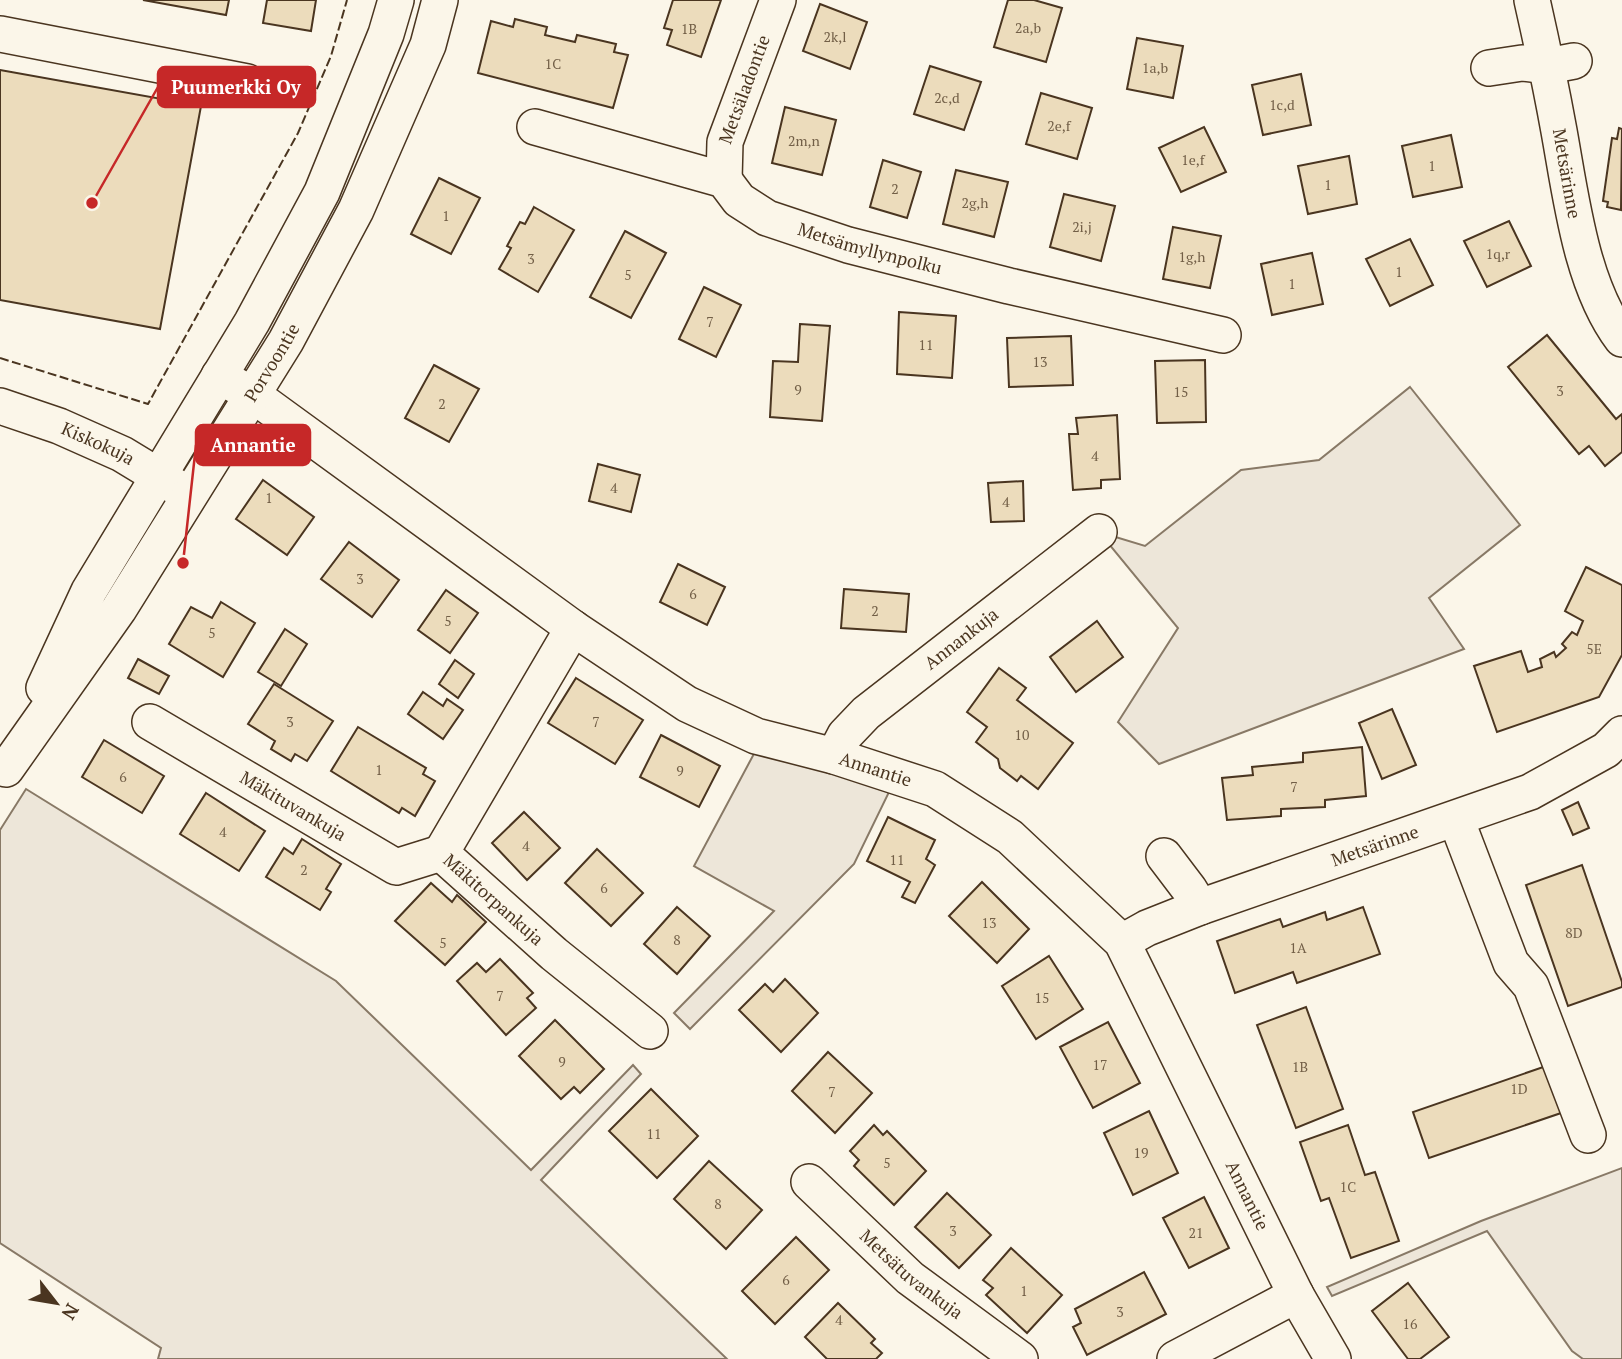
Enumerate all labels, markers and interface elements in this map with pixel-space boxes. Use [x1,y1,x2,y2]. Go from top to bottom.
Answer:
house number: 2a,b [1015,18,1041,37]
house number: 1B [681,19,697,38]
house number: 2k,l [824,27,846,46]
street label: Metsäladontie [712,31,775,147]
house number: 1C [545,54,561,73]
house number: 1a,b [1142,58,1168,77]
callout: Puumerkki Oy [158,67,315,107]
text: Puumerkki Oy [171,74,302,99]
house number: 2c,d [934,88,960,107]
house number: 1c,d [1269,95,1295,114]
house number: 2e,f [1047,116,1072,135]
street label: Metsärinne [1548,126,1588,221]
house number: 2m,n [788,131,821,150]
house number: 1e,f [1181,150,1206,169]
house number: 1 [1428,156,1436,175]
house number: 1 [1324,175,1332,194]
house number: 2 [891,179,899,198]
house number: 2g,h [961,193,989,212]
house number: 1 [442,206,450,225]
street label: Metsämyllynpolku [795,216,945,279]
house number: 2i,j [1072,217,1092,236]
house number: 1q,r [1486,244,1511,263]
house number: 1g,h [1178,247,1206,266]
house number: 3 [527,249,535,268]
house number: 1 [1395,262,1403,281]
house number: 5 [624,265,632,284]
house number: 1 [1288,274,1296,293]
house number: 7 [706,312,714,331]
street label: Porvoontie [238,319,304,406]
house number: 11 [919,335,933,354]
house number: 13 [1033,352,1047,371]
house number: 9 [794,380,802,399]
house number: 3 [1556,381,1564,400]
house number: 15 [1174,382,1188,401]
house number: 2 [438,394,446,413]
street label: Kiskokuja [58,416,140,470]
callout: Annantie [196,425,310,465]
text: Annantie [210,432,296,457]
house number: 4 [1091,446,1099,465]
house number: 4 [610,478,618,497]
house number: 1 [265,488,273,507]
house number: 4 [1002,492,1010,511]
house number: 3 [356,569,364,588]
house number: 6 [689,584,697,603]
house number: 2 [871,601,879,620]
street label: Annankuja [919,602,1003,674]
house number: 5 [444,611,452,630]
house number: 5 [208,623,216,642]
house number: 5E [1586,639,1602,658]
house number: 3 [286,712,294,731]
house number: 7 [592,712,600,731]
house number: 10 [1015,725,1029,744]
street label: Annantie [837,746,915,792]
house number: 1 [375,760,383,779]
house number: 9 [676,761,684,780]
street label: Mäkituvankuja [236,765,351,846]
house number: 6 [119,767,127,786]
house number: 7 [1290,777,1298,796]
street label: Metsärinne [1328,819,1422,871]
house number: 4 [219,822,227,841]
house number: 4 [522,836,530,855]
street label: Mäkitorpankuja [439,848,549,950]
house number: 11 [890,850,904,869]
house number: 2 [300,860,308,879]
house number: 6 [600,878,608,897]
house number: 13 [982,913,996,932]
house number: 8D [1565,923,1583,942]
house number: 8 [673,930,681,949]
house number: 5 [439,933,447,952]
house number: 1A [1289,938,1307,957]
house number: 7 [496,986,504,1005]
house number: 15 [1035,988,1049,1007]
house number: 9 [558,1052,566,1071]
house number: 17 [1093,1055,1107,1074]
house number: 1B [1292,1057,1308,1076]
house number: 1D [1510,1079,1528,1098]
house number: 7 [828,1082,836,1101]
house number: 11 [647,1124,661,1143]
house number: 19 [1134,1143,1148,1162]
house number: 5 [883,1153,891,1172]
street label: Annantie [1221,1156,1275,1234]
house number: 1C [1340,1177,1356,1196]
house number: 8 [714,1194,722,1213]
house number: 3 [949,1221,957,1240]
house number: 21 [1189,1223,1203,1242]
street label: Metsätuvankuja [855,1224,968,1324]
north arrow [21,1268,91,1338]
house number: 6 [782,1270,790,1289]
house number: 1 [1020,1281,1028,1300]
text: N [56,1299,85,1325]
house number: 3 [1116,1302,1124,1321]
house number: 4 [835,1310,843,1329]
house number: 16 [1403,1314,1418,1333]

